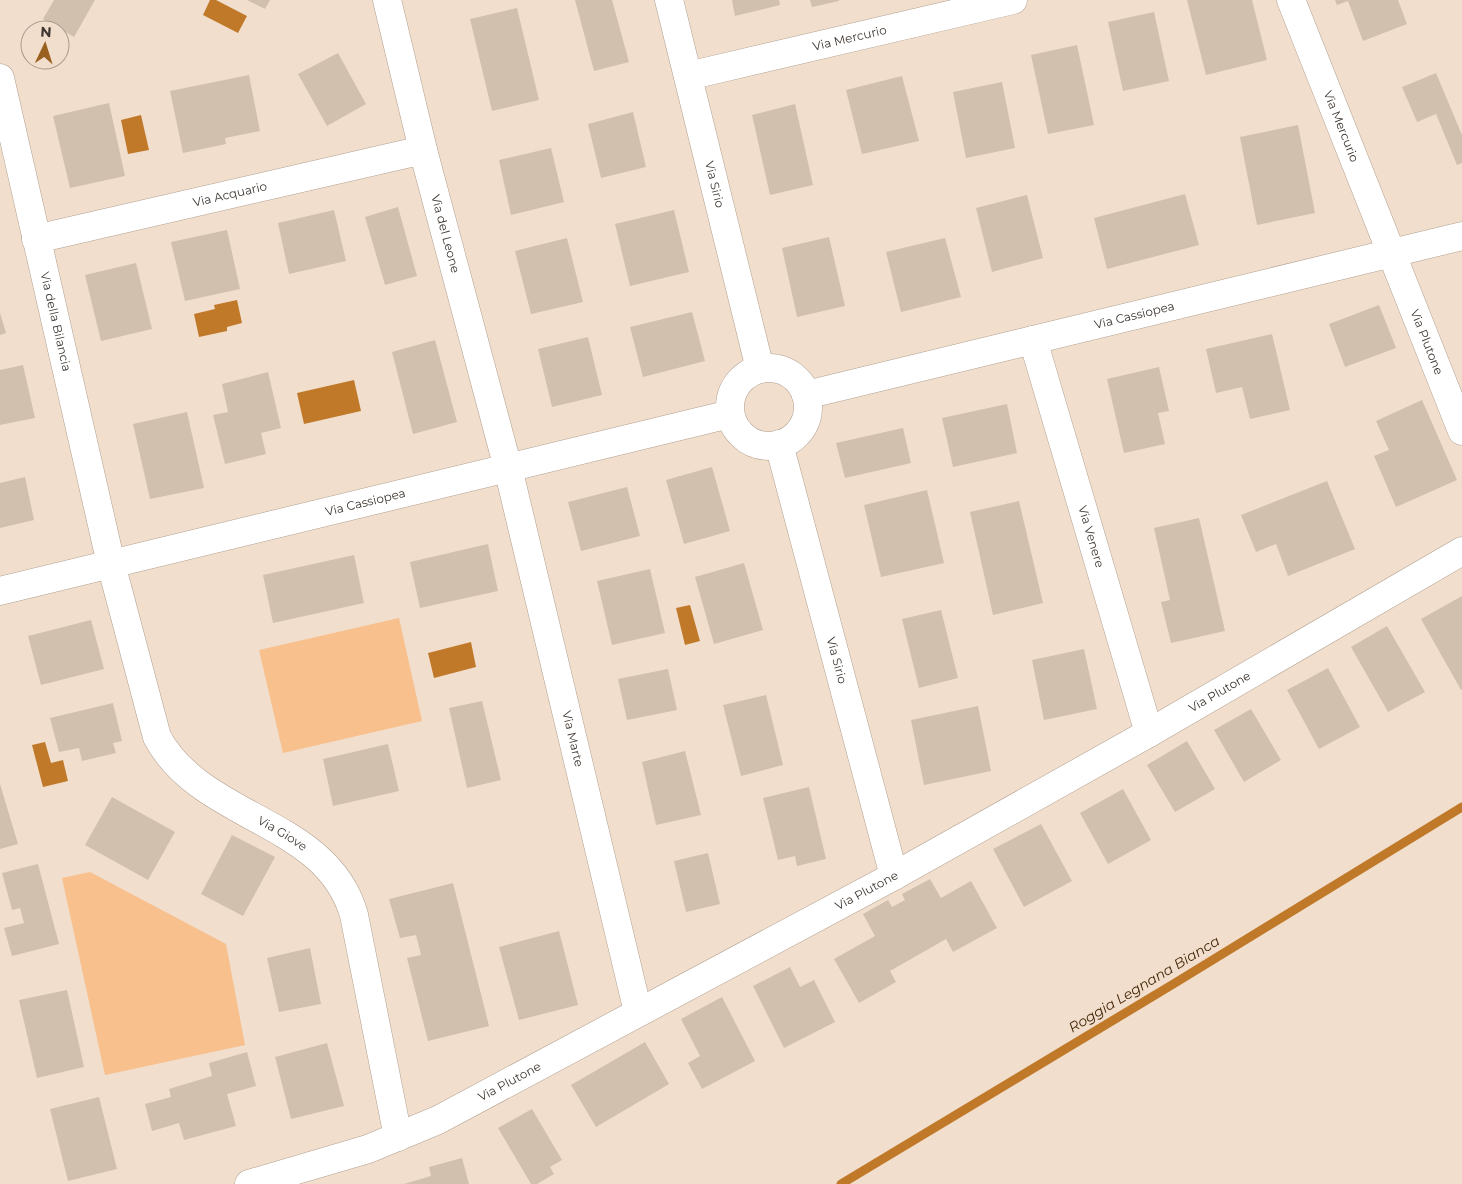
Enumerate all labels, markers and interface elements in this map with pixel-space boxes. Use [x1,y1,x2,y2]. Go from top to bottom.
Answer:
north arrow [20,20,70,70]
street label: Via Mercurio [811,22,888,54]
text: N [40,23,52,41]
street label: Via Mercurio [1321,88,1362,164]
street label: Via Sirio [702,159,728,209]
street label: Via Acquario [191,178,268,210]
street label: Via del Leone [428,193,464,275]
street label: Via della Bilancia [38,270,75,373]
street label: Via Cassiopea [1093,298,1176,332]
street label: Via Plutone [1407,307,1447,377]
street label: Via Cassiopea [324,485,407,519]
street label: Via Venere [1075,504,1108,569]
street label: Via Sirio [824,635,850,685]
street label: Via Plutone [1186,668,1253,715]
street label: Via Marte [559,709,587,768]
street label: Via Giove [255,812,310,854]
street label: Via Plutone [832,867,900,913]
water label: Roggia Legnana Bianca [1065,932,1223,1036]
street label: Via Plutone [475,1058,543,1104]

